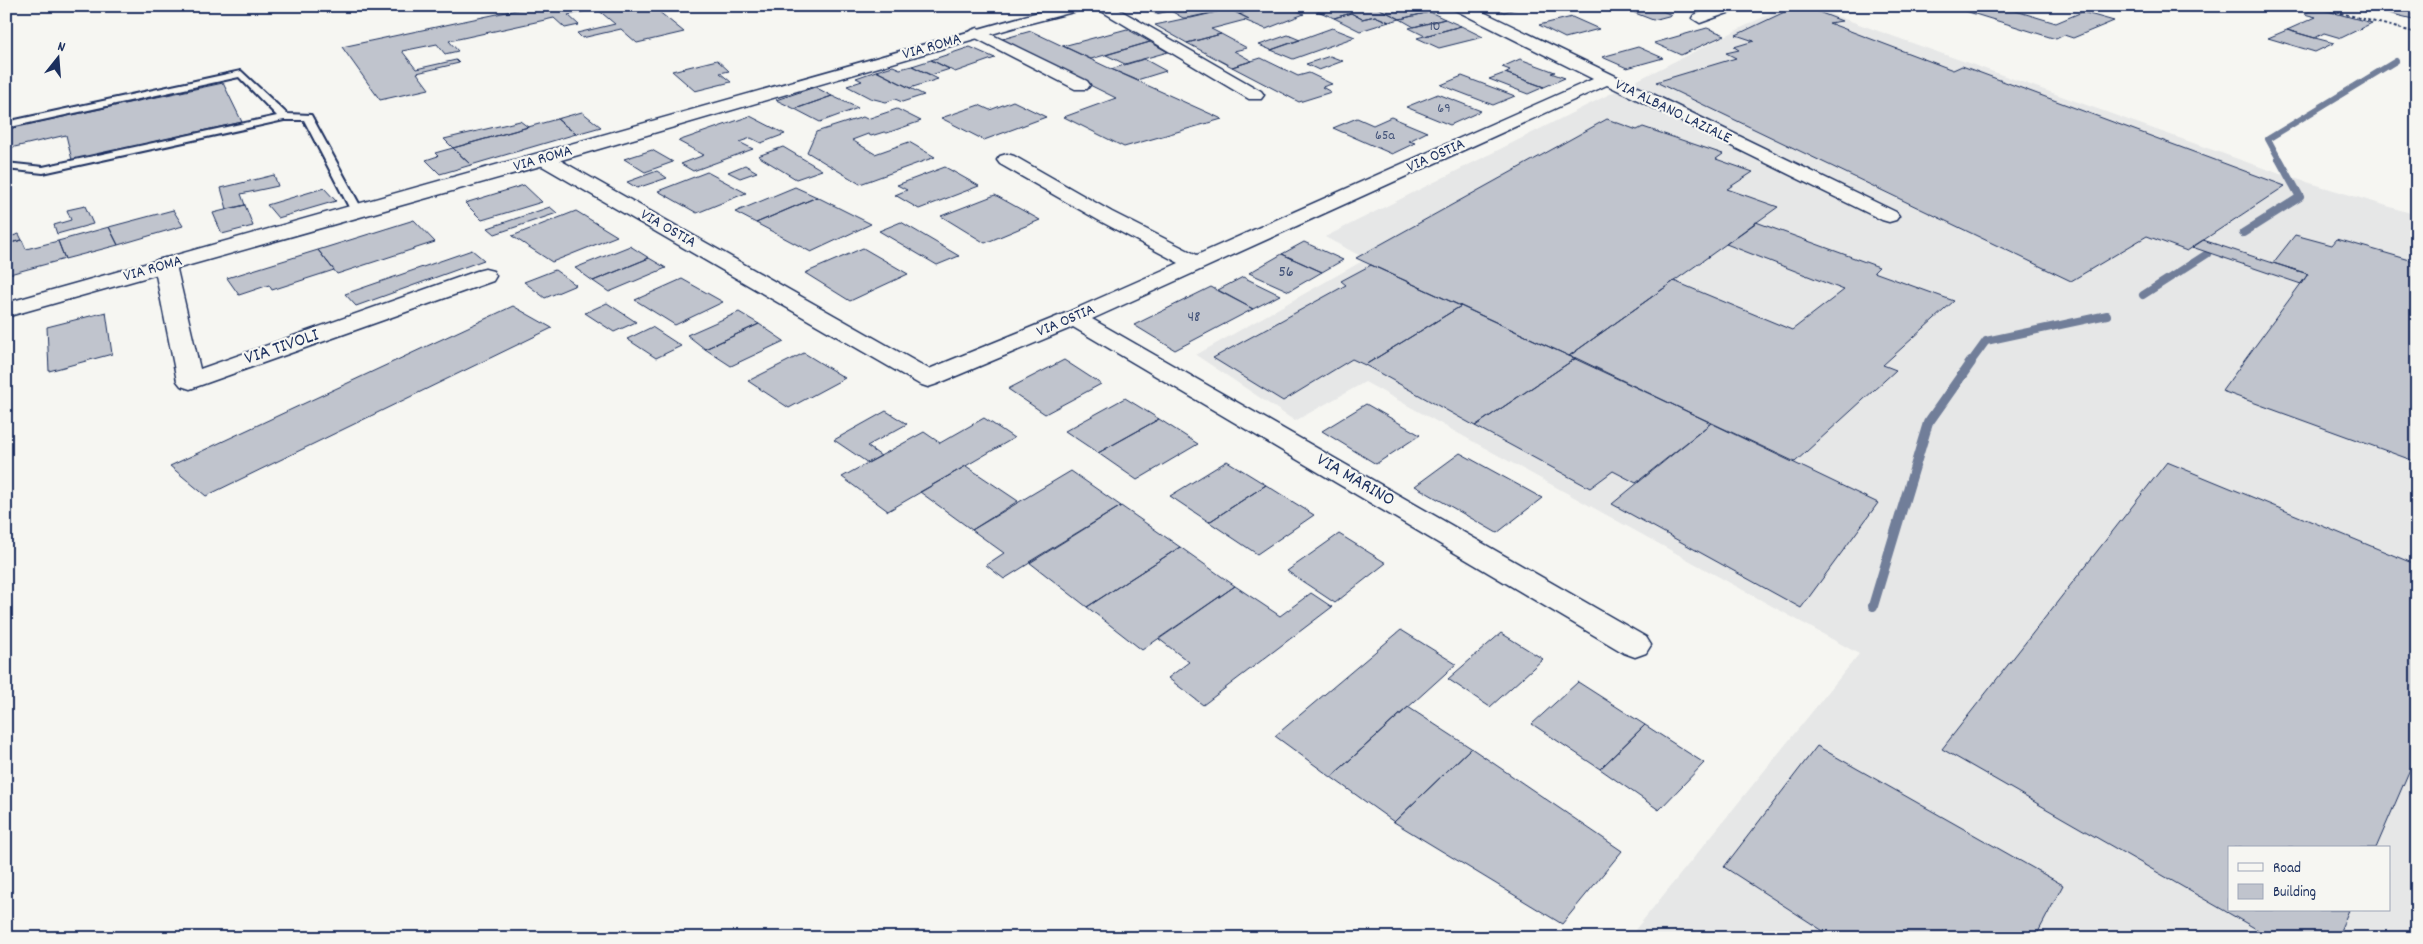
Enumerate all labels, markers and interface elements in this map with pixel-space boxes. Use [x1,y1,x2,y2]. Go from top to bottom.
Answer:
house number: 10 [1430,17,1440,37]
street label: VIA ROMA [900,28,964,66]
north arrow [32,32,82,82]
text: N [55,37,68,58]
street label: VIA ALBANO LAZIALE [1611,74,1736,151]
house number: 69 [1437,99,1451,119]
house number: 65a [1375,126,1395,146]
street label: VIA OSTIA [1403,133,1469,179]
street label: VIA ROMA [511,140,575,178]
street label: VIA OSTIA [636,204,701,254]
street label: VIA ROMA [121,250,185,288]
house number: 56 [1278,261,1294,284]
street label: VIA OSTIA [1033,298,1099,344]
house number: 48 [1187,306,1201,329]
street label: VIA TIVOLI [241,323,323,373]
street label: VIA MARINO [1311,448,1399,514]
legend [2228,846,2390,912]
text: Road [2273,858,2301,880]
text: Building [2273,882,2316,904]

